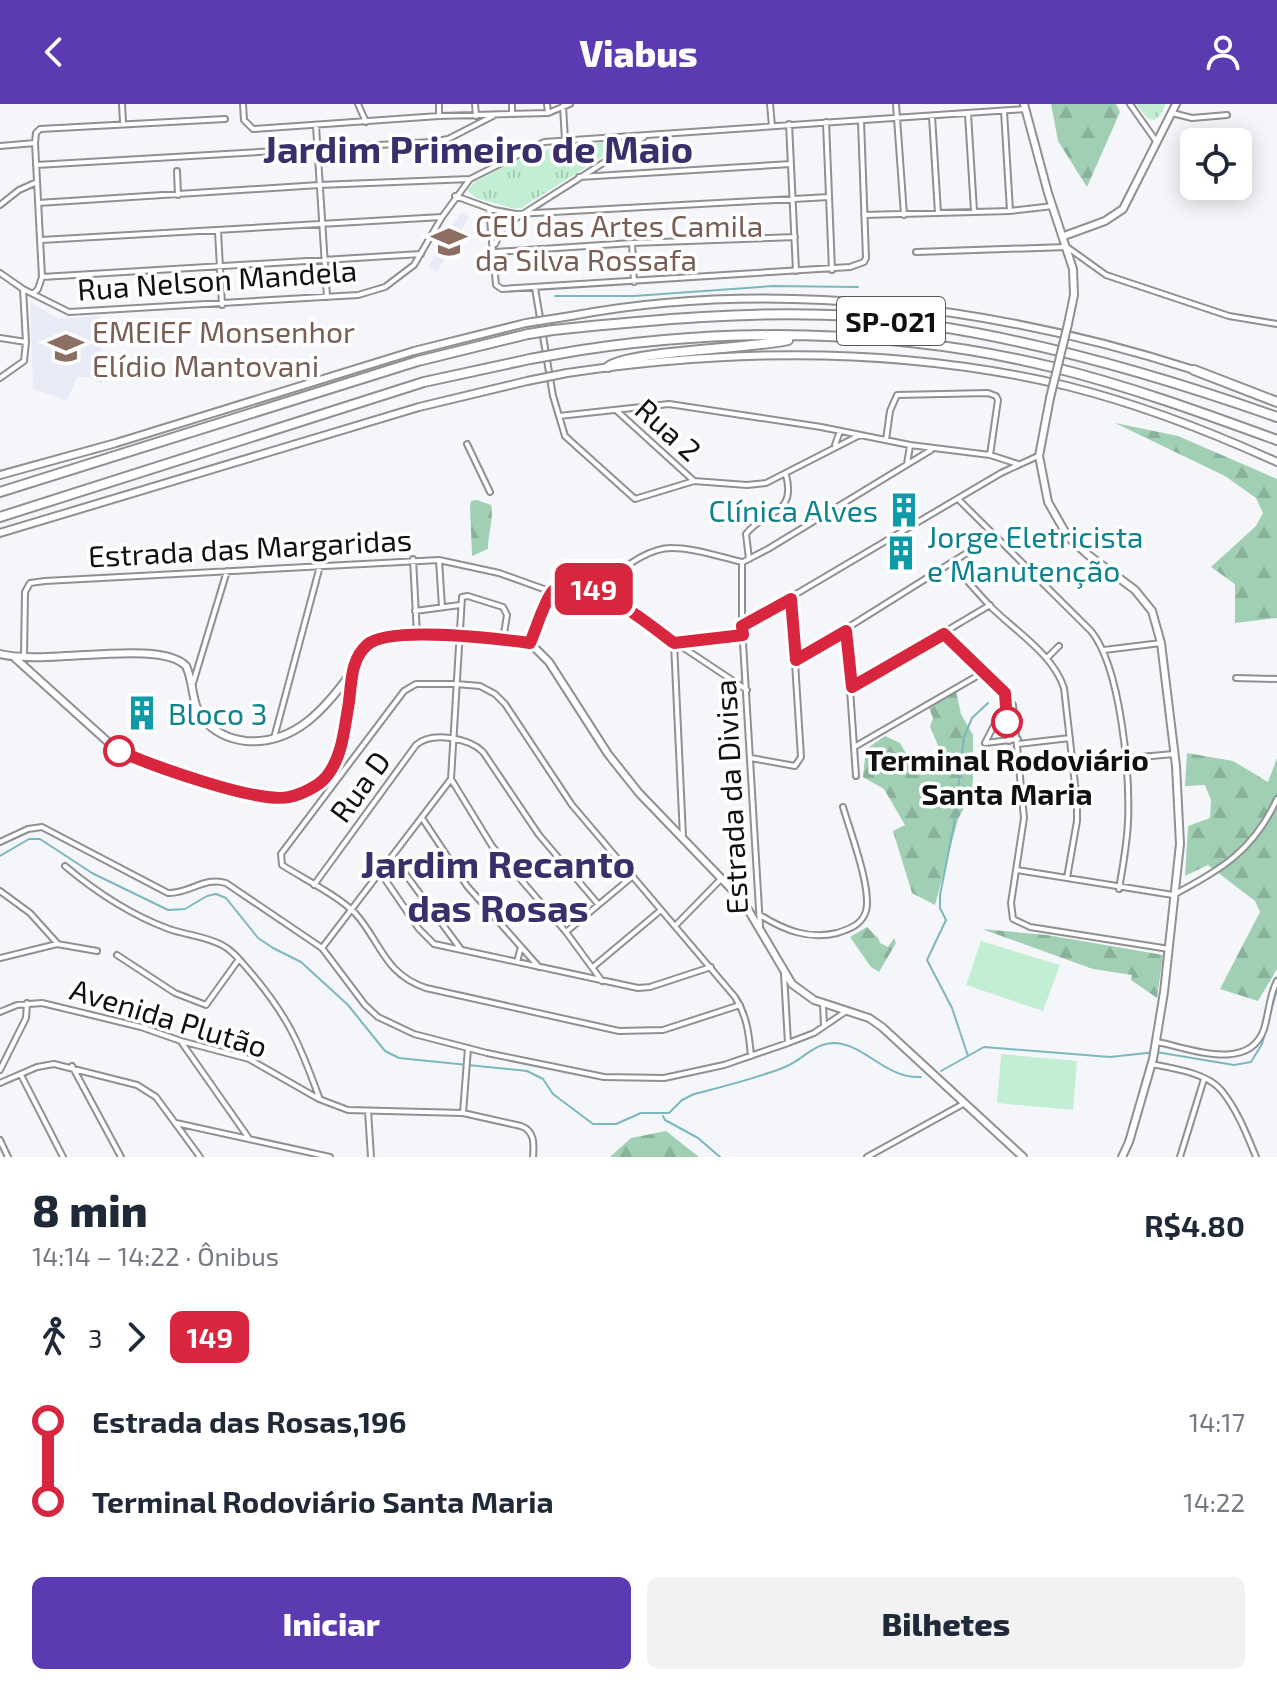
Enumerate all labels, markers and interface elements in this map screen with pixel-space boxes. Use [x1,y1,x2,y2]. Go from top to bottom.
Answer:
icon: back [32,30,76,74]
icon: person [1201,30,1245,74]
text: Viabus [579,31,698,74]
district label: Jardim Primeiro de Maio [263,125,693,171]
map controls [1180,128,1252,200]
button: locate [1180,128,1252,200]
place label: CEU das Artes Camila da Silva Rossafa [475,207,763,277]
school or university icon: CEU das Artes Camila da Silva Rossafa [430,223,468,261]
street label: Rua Nelson Mandela [76,251,358,307]
road number: SP-021 [837,297,945,345]
place label: EMEIEF Monsenhor Elídio Mantovani [92,313,355,383]
school or university icon: EMEIEF Monsenhor Elídio Mantovani [47,329,85,367]
street label: Rua 2 [629,390,709,468]
building icon: Clínica Alves [885,491,923,529]
place label: Clínica Alves [709,492,878,528]
place label: Jorge Eletricista e Manutenção [927,518,1144,589]
street label: Estrada das Margaridas [87,521,413,573]
building icon: Jorge Eletricista e Manutenção [882,534,920,572]
line badge: 149 [548,563,640,615]
text: 149 [571,572,617,606]
street label: Estrada da Divisa [706,679,754,915]
building icon: Bloco 3 [123,694,161,732]
place label: Bloco 3 [168,695,267,731]
marker: Terminal Rodoviário Santa Maria [992,707,1022,737]
unlabelled marker [104,736,134,766]
place label: Terminal Rodoviário Santa Maria [865,741,1149,811]
street label: Rua D [321,744,397,828]
district label: Jardim Recanto das Rosas [361,840,635,930]
street label: Avenida Plutão [66,970,272,1064]
text: 8 min [32,1183,148,1236]
text: R$4.80 [1144,1207,1245,1243]
text: 14:14 – 14:22 · Ônibus [32,1240,279,1271]
icon: walk [32,1315,76,1359]
icon: forward [114,1315,158,1359]
text: 149 [186,1320,233,1354]
text: 3 [88,1322,102,1353]
text: Estrada das Rosas,196 [92,1403,407,1439]
text: 14:17 [1189,1406,1245,1437]
text: Terminal Rodoviário Santa Maria [92,1483,554,1519]
text: 14:22 [1183,1486,1245,1517]
button: Iniciar [32,1577,631,1669]
button: Bilhetes [647,1577,1245,1669]

